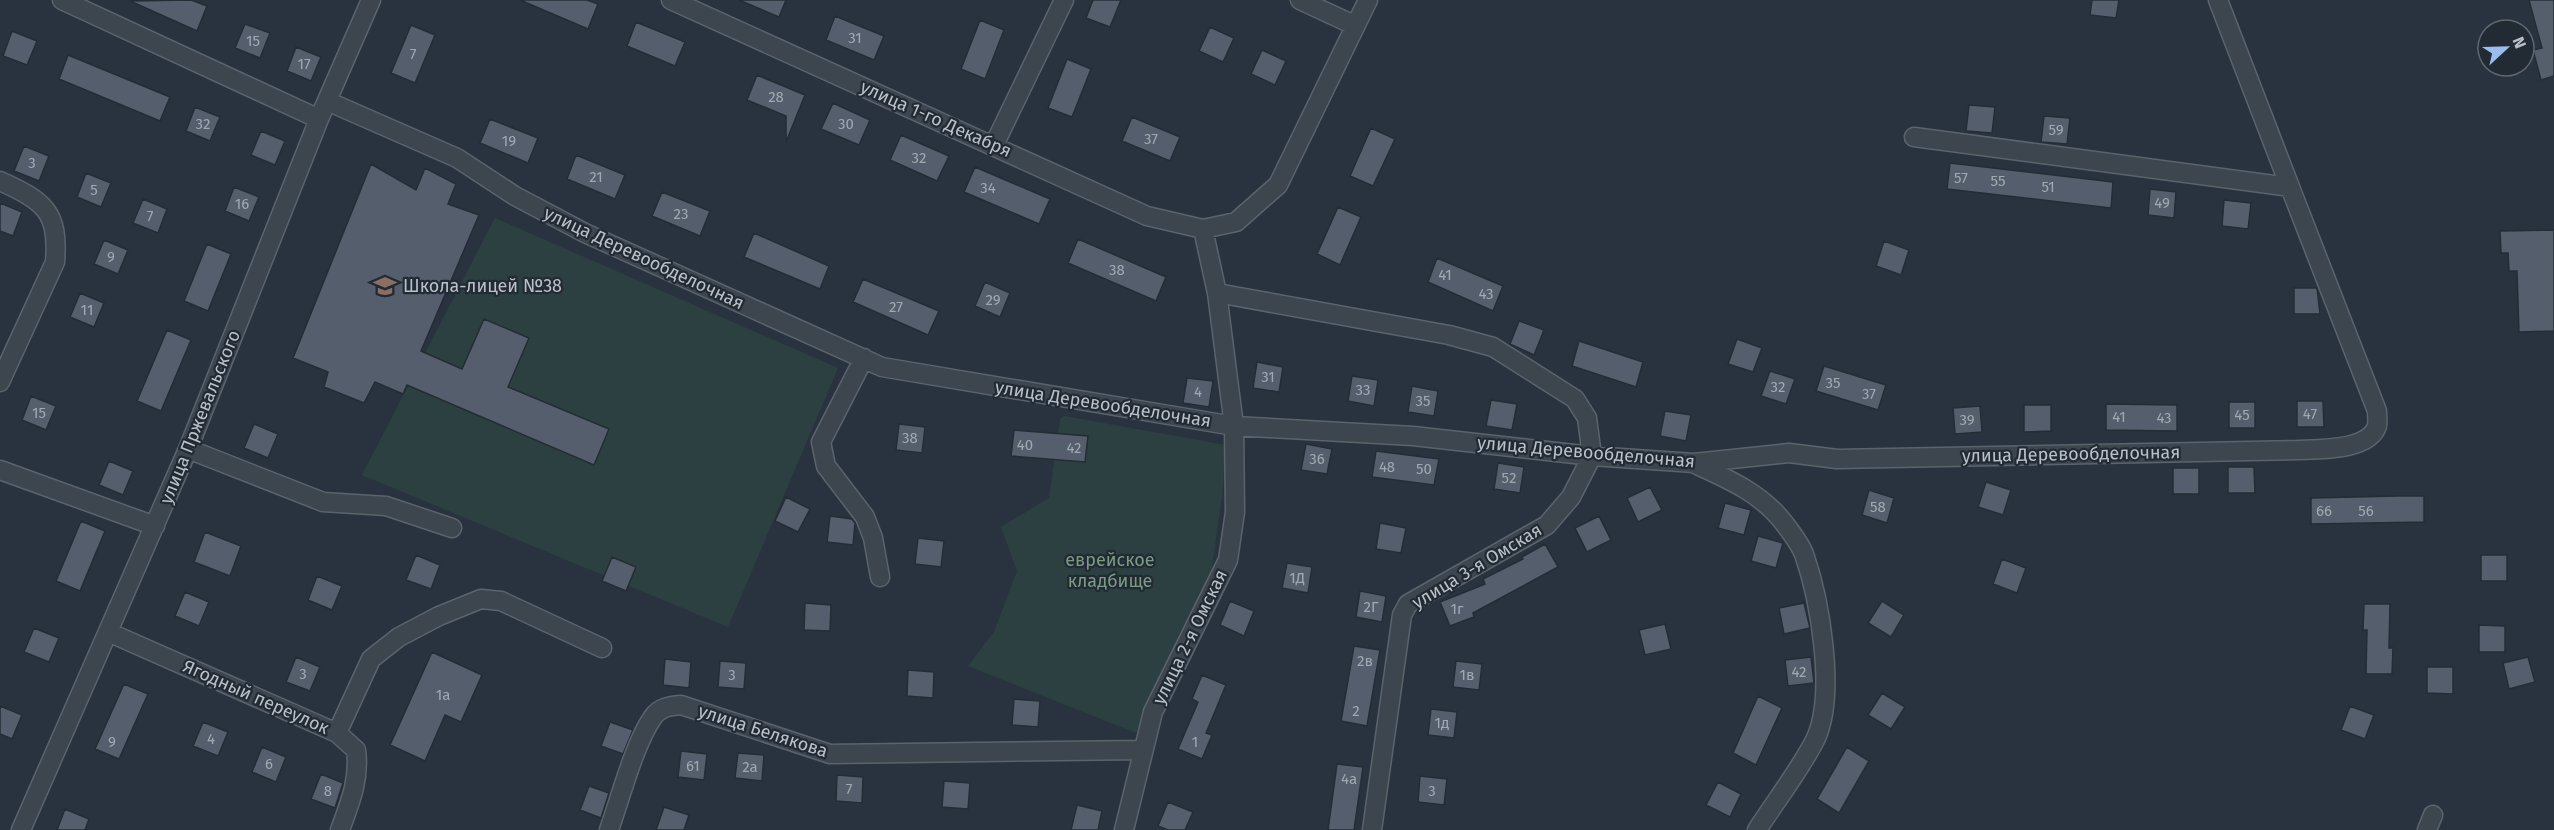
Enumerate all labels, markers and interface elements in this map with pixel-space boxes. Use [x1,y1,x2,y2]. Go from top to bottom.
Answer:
north arrow [2476,18,2536,78]
house number: 31 [848,29,862,47]
house number: 15 [246,32,260,50]
text: N [2509,34,2530,51]
house number: 7 [410,45,417,63]
house number: 17 [297,55,311,73]
street label: улица 1-го Декабря [857,76,1015,162]
house number: 28 [768,88,784,106]
house number: 32 [196,115,210,133]
house number: 30 [838,115,854,133]
house number: 59 [2048,121,2064,139]
house number: 37 [1144,130,1158,148]
house number: 19 [502,132,516,150]
house number: 32 [912,149,926,167]
house number: 3 [28,154,36,172]
house number: 21 [589,168,603,186]
house number: 57 [1954,169,1968,187]
house number: 55 [1991,172,2005,190]
house number: 51 [2041,178,2055,196]
house number: 34 [980,179,996,197]
house number: 5 [90,181,98,199]
house number: 49 [2154,194,2170,212]
house number: 16 [235,195,249,213]
street label: улица Деревообделочная [540,202,748,314]
house number: 23 [674,205,688,223]
house number: 7 [147,207,154,225]
house number: 9 [107,248,115,266]
house number: 38 [1109,261,1125,279]
house number: 41 [1438,266,1452,284]
school or university icon: Школа-лицей №38 [372,273,398,299]
place label: Школа-лицей №38 [403,275,562,297]
house number: 43 [1478,285,1494,303]
house number: 29 [985,291,1001,309]
house number: 27 [889,298,903,316]
house number: 11 [81,301,93,319]
street label: улица Пржевальского [155,327,245,507]
house number: 31 [1261,368,1275,386]
house number: 35 [1825,374,1841,392]
street label: улица Деревообделочная [993,376,1213,432]
house number: 32 [1771,378,1785,396]
house number: 33 [1356,381,1370,399]
house number: 4 [1194,383,1202,401]
house number: 37 [1862,385,1876,403]
house number: 35 [1415,392,1431,410]
house number: 15 [32,404,46,422]
house number: 47 [2303,405,2317,423]
house number: 45 [2234,406,2250,424]
house number: 41 [2112,408,2126,426]
house number: 43 [2156,409,2172,427]
house number: 39 [1959,411,1975,429]
house number: 38 [902,429,918,447]
street label: улица Деревообделочная [1476,432,1696,472]
house number: 40 [1017,436,1033,454]
house number: 42 [1066,439,1082,457]
street label: улица Деревообделочная [1962,441,2180,467]
house number: 36 [1309,450,1325,468]
house number: 48 [1379,458,1395,476]
house number: 50 [1416,460,1432,478]
house number: 52 [1502,469,1516,487]
house number: 58 [1870,498,1886,516]
house number: 66 [2316,502,2332,520]
house number: 56 [2358,502,2374,520]
street label: улица 3-я Омская [1408,519,1546,613]
park label: еврейское кладбище [1065,549,1155,592]
street label: улица 2-я Омская [1148,566,1232,708]
house number: 1Д [1289,569,1305,587]
house number: 2Г [1363,598,1379,616]
house number: 1г [1451,600,1464,618]
house number: 2в [1357,652,1373,670]
street label: Ягодный переулок [179,655,333,739]
house number: 42 [1791,663,1807,681]
house number: 3 [299,665,307,683]
house number: 3 [728,666,736,684]
house number: 1в [1460,666,1474,684]
house number: 1а [436,686,450,704]
street label: улица Белякова [696,700,830,762]
house number: 2 [1352,702,1360,720]
house number: 1д [1435,714,1449,732]
house number: 4 [207,730,215,748]
house number: 9 [108,733,116,751]
house number: 1 [1192,733,1198,751]
house number: 6 [265,755,273,773]
house number: 61 [686,757,700,775]
house number: 2а [742,758,758,776]
house number: 4а [1341,770,1357,788]
house number: 7 [846,780,853,798]
house number: 8 [324,782,332,800]
house number: 3 [1428,782,1436,800]

